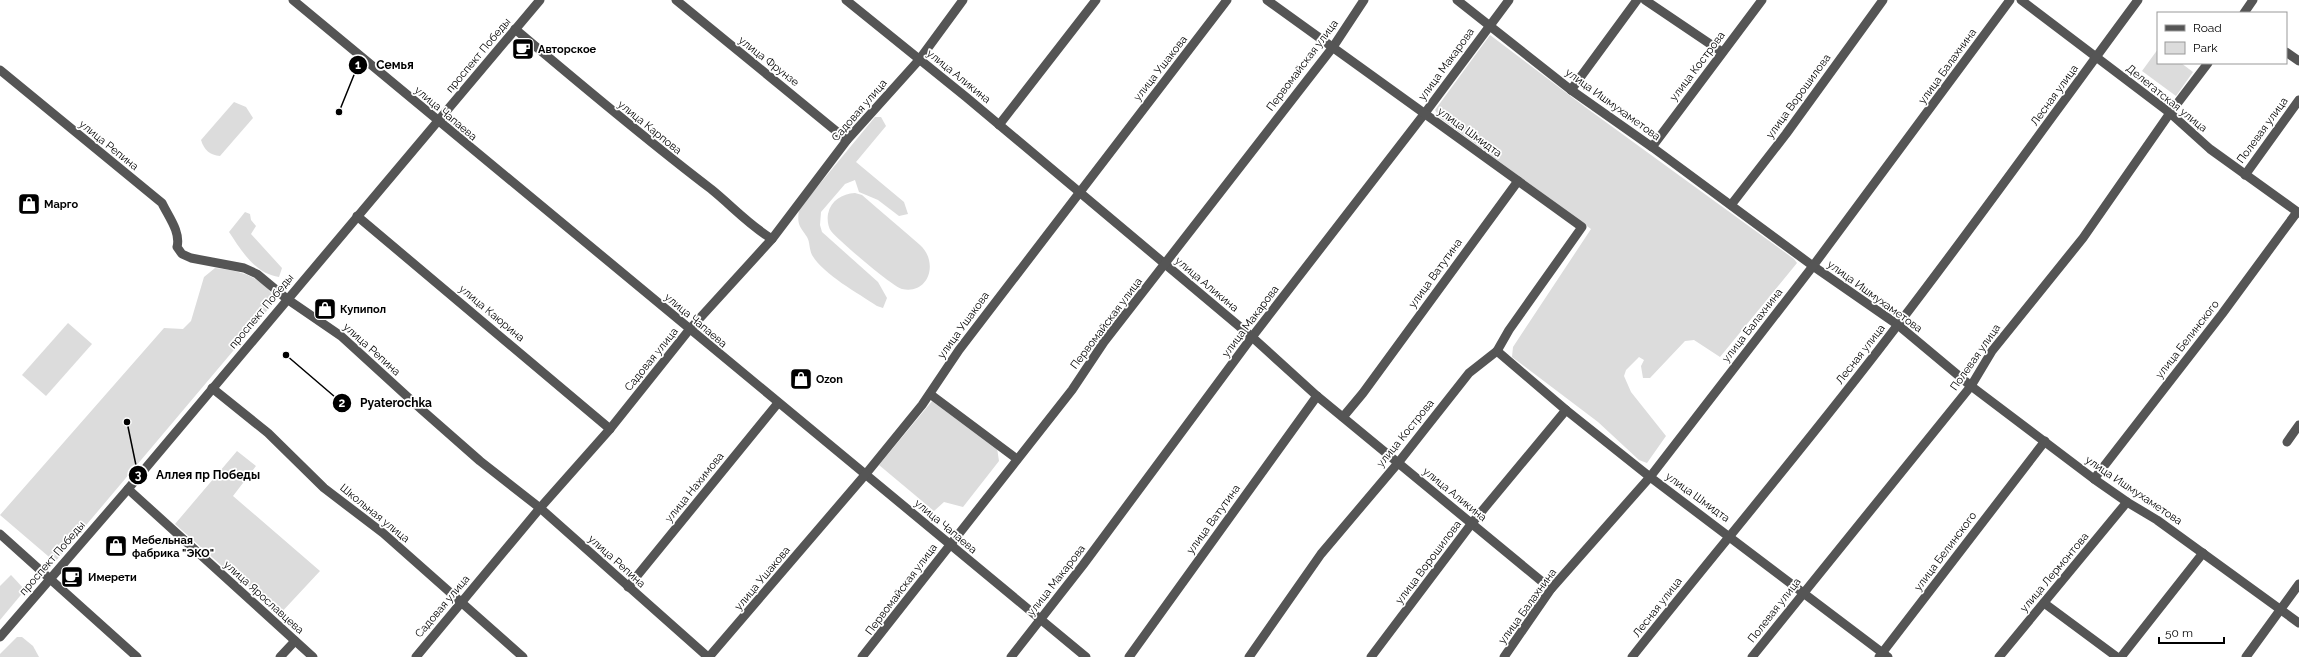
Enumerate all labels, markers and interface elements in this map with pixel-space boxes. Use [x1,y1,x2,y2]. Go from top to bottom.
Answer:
legend [2157,12,2287,64]
street label: проспект Победы [443,15,513,95]
street label: Первомайская улица [1264,17,1341,113]
text: Road [2193,21,2222,35]
street label: улица Макарова [1416,26,1477,103]
street label: улица Балахнина [1916,26,1979,107]
street label: улица Кострова [1667,29,1728,104]
street label: улица Ушакова [1131,33,1190,104]
street label: улица Фрунзе [736,34,802,89]
cafe icon: Авторское [510,36,536,62]
text: Park [2193,41,2218,55]
place label: Авторское [538,43,597,56]
street label: улица Аликина [924,47,993,106]
street label: улица Ворошилова [1763,52,1833,141]
callout: Семья [348,53,421,77]
text: 1 [355,58,361,72]
text: Семья [376,58,414,72]
street label: Лесная улица [2028,62,2081,128]
street label: Делегатская улица [2124,62,2210,135]
street label: улица Ишмухаметова [1563,66,1663,143]
street label: Садовая улица [829,77,890,144]
street label: улица Чапаева [412,83,480,143]
street label: Полевая улица [2234,95,2291,166]
street label: улица Карпова [615,98,684,157]
street label: улица Шмидта [1435,105,1504,160]
street label: улица Репина [76,118,141,173]
shop icon: Марго [16,191,42,217]
place label: Марго [44,198,78,211]
street label: улица Ватутина [1406,236,1465,311]
street label: улица Аликина [1172,254,1241,315]
street label: улица Ишмухаметова [1825,258,1925,335]
street label: проспект Победы [226,271,296,351]
street label: Первомайская улица [1068,275,1145,371]
street label: улица Каюрина [456,282,527,344]
street label: улица Макарова [1219,283,1282,360]
street label: улица Балахнина [1719,286,1785,365]
street label: улица Ушакова [935,289,992,361]
street label: улица Чапаева [662,290,730,350]
shop icon: Купипол [312,296,338,322]
street label: улица Белинского [2153,297,2222,381]
place label: Купипол [340,303,386,316]
street label: улица Репина [340,320,403,378]
street label: Полевая улица [1948,321,2003,393]
street label: Лесная улица [1833,322,1888,387]
street label: Садовая улица [622,325,681,394]
shop icon: Ozon [788,366,814,392]
place label: Ozon [816,373,843,386]
callout: Pyaterochka [332,391,439,415]
text: 2 [339,396,346,410]
text: Pyaterochka [360,396,432,410]
street label: улица Кострова [1374,397,1437,470]
street label: улица Нахимова [662,450,727,525]
street label: улица Ишмухаметова [2083,453,2185,528]
callout: Аллея пр Победы [128,463,268,487]
street label: улица Аликина [1420,465,1489,524]
text: 3 [135,468,142,482]
text: Аллея пр Победы [156,468,260,482]
street label: улица Шмидта [1663,470,1732,525]
street label: Школьная улица [337,481,412,545]
street label: улица Ватутина [1184,482,1243,557]
street label: улица Чапаева [912,496,980,556]
street label: улица Белинского [1911,509,1980,593]
street label: улица Ворошилова [1393,518,1464,607]
street label: проспект Победы [17,519,88,598]
street label: улица Лермонтова [2017,530,2091,615]
street label: улица Репина [585,532,648,590]
shop icon: Мебельная фабрика "ЭКО" [103,533,129,559]
place label: Мебельная фабрика "ЭКО" [132,534,214,560]
street label: Первомайская улица [863,541,940,637]
street label: улица Макарова [1025,542,1088,618]
street label: улица Ушакова [732,544,793,613]
street label: улица Ярославцева [221,558,306,637]
cafe icon: Имерети [59,564,85,590]
street label: улица Балахнина [1496,566,1559,647]
place label: Имерети [88,571,137,584]
street label: Садовая улица [412,572,472,640]
street label: Лесная улица [1630,575,1685,640]
street label: Полевая улица [1745,575,1804,645]
scale bar [2159,619,2224,645]
text: 50 m [2165,626,2193,640]

